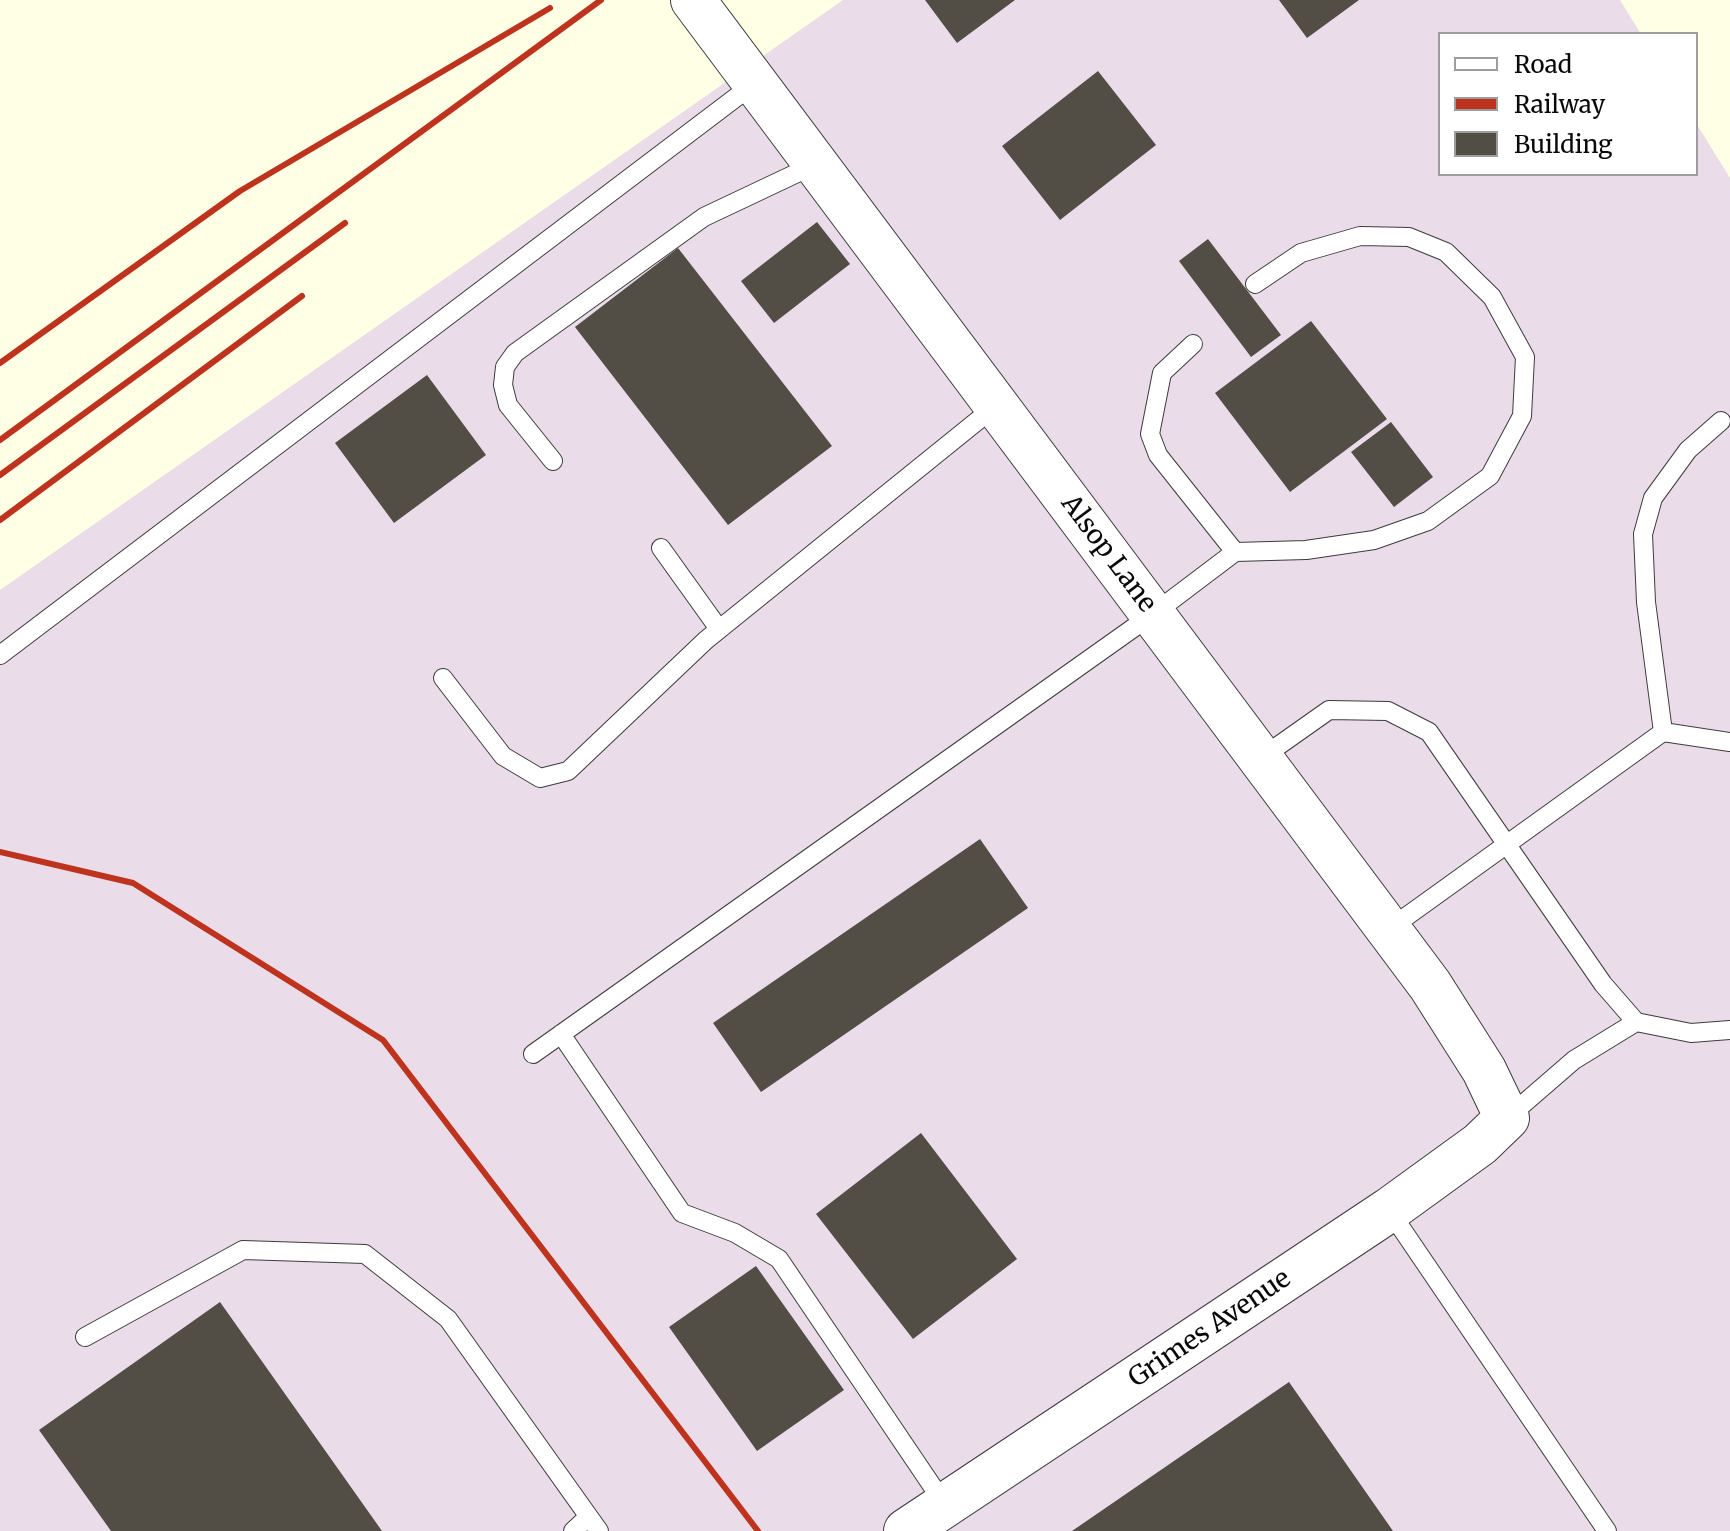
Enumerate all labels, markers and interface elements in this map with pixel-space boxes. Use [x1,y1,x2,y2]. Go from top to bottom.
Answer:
legend [1438,32,1698,176]
text: Road [1514,49,1572,80]
text: Railway [1514,89,1605,120]
text: Building [1514,129,1613,160]
street label: Alsop Lane [1054,489,1162,619]
street label: Grimes Avenue [1123,1263,1297,1395]

